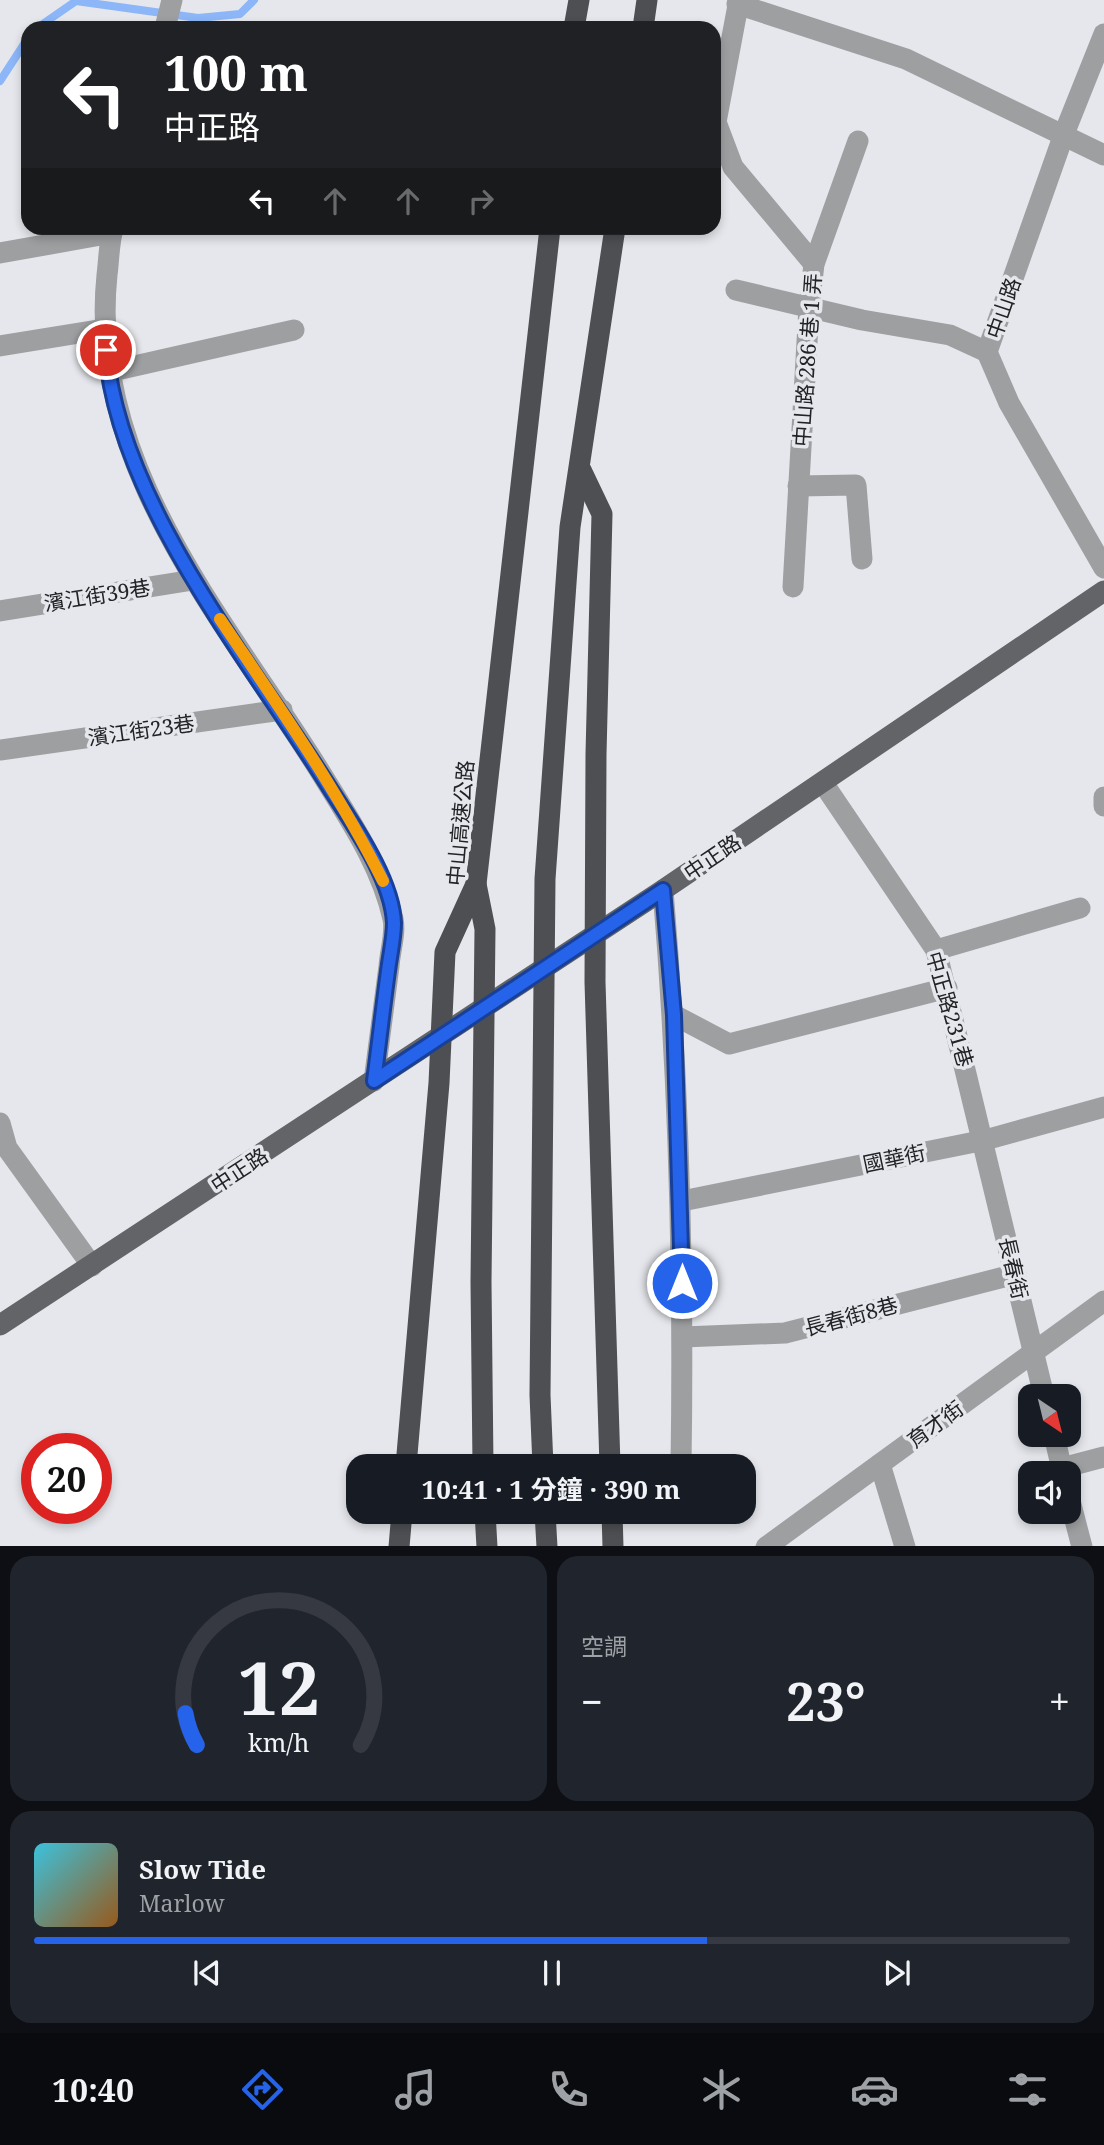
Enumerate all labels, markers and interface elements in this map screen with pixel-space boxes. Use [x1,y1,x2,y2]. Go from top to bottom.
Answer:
text: 100 m [164,39,308,105]
icon: left [49,49,140,140]
text: 中正路 [164,105,260,148]
icon: left [243,182,281,220]
icon: ahead [316,182,354,220]
icon: ahead [389,182,427,220]
icon: right [462,182,500,220]
street label: 中山路 286 巷 1 弄 [787,272,827,448]
street label: 中山路 [980,274,1026,342]
pin [76,320,136,380]
icon: arrive [87,331,125,369]
street label: 濱江街39巷 [42,573,152,617]
street label: 濱江街23巷 [86,709,196,751]
street label: 中山高速公路 [441,759,479,887]
street label: 中正路 [678,828,746,886]
street label: 中正路231巷 [920,948,980,1070]
street label: 國華街 [860,1138,928,1178]
street label: 中正路 [205,1141,273,1199]
street label: 長春街 [993,1234,1035,1302]
position arrow [645,1246,719,1320]
street label: 長春街8巷 [801,1290,901,1342]
north arrow [1018,1384,1082,1447]
map controls [1018,1384,1081,1524]
street label: 育才街 [901,1394,969,1454]
speed limit sign: 20 [21,1433,112,1524]
button: sound [1018,1461,1081,1524]
text: 10:41 · 1 分鐘 · 390 m [422,1471,680,1507]
text: 空調 [581,1630,627,1662]
text: 12 [237,1637,320,1736]
text: 23° [786,1665,866,1736]
text: − [581,1675,603,1727]
text: + [1049,1675,1070,1727]
text: km/h [248,1724,309,1758]
text: Slow Tide [139,1851,266,1887]
text: Marlow [139,1887,225,1919]
icon: previous [188,1954,226,1992]
icon: pause [533,1954,571,1992]
icon: next [878,1954,916,1992]
icon: directions [238,2065,287,2114]
icon: music [391,2065,440,2114]
icon: phone [544,2065,593,2114]
icon: climate [697,2065,746,2114]
icon: car [850,2065,899,2114]
icon: filters [1003,2065,1052,2114]
text: 10:40 [52,2068,134,2111]

